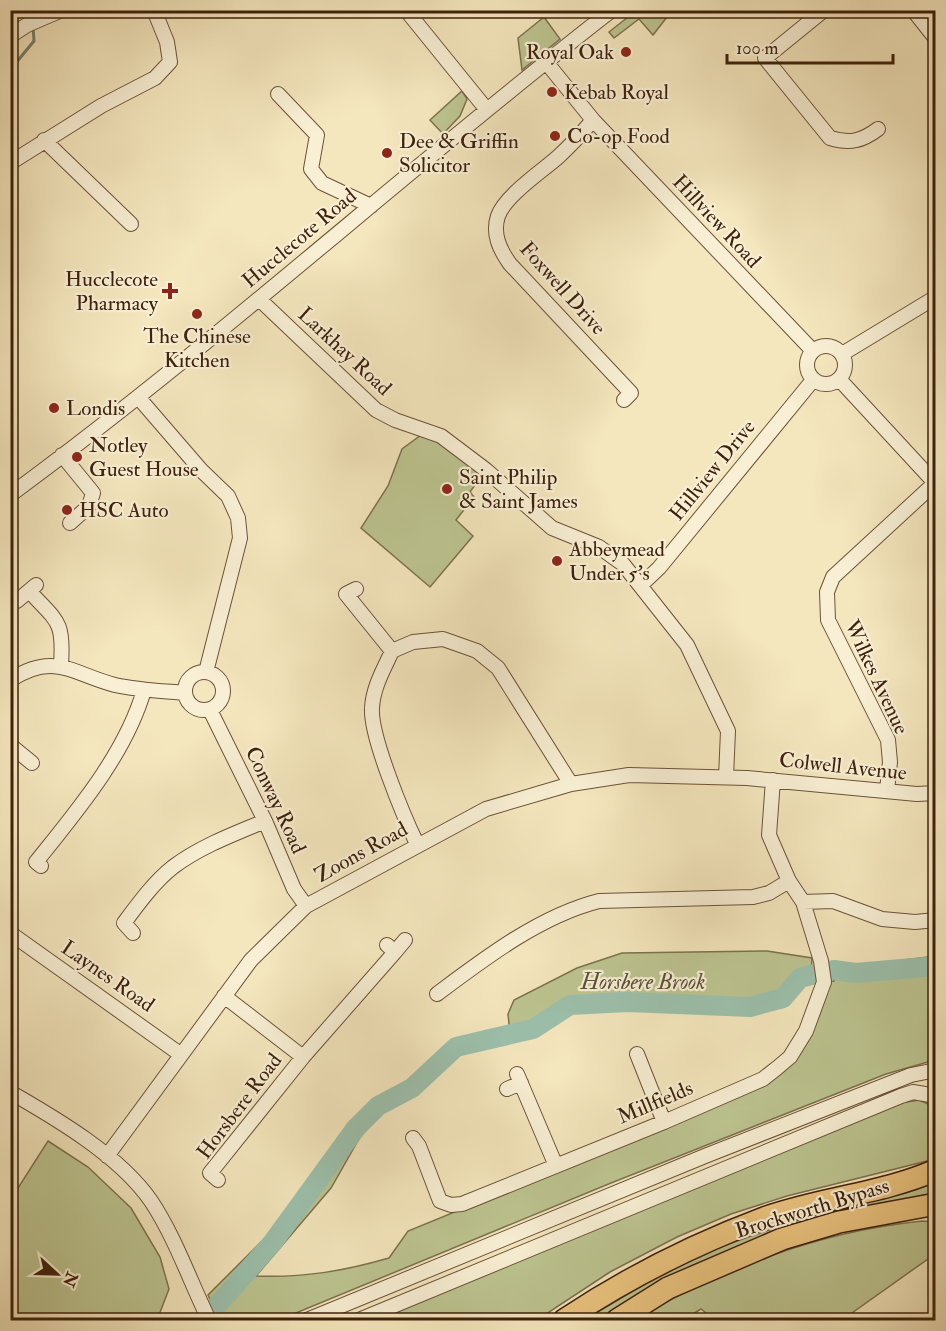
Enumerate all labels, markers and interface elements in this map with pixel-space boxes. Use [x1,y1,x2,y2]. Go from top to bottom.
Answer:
scale bar [727,27,894,65]
text: 100 m [736,37,779,60]
place label: Royal Oak [526,39,614,66]
marker: Royal Oak [619,45,633,59]
place label: Kebab Royal [564,79,669,106]
marker: Kebab Royal [545,85,559,99]
place label: Co-op Food [567,123,670,150]
place label: Dee & Griffin Solicitor [399,128,519,179]
marker: Co-op Food [548,129,562,143]
marker: Dee & Griffin Solicitor [380,146,394,160]
street label: Hillview Road [666,169,767,274]
street label: Hucclecote Road [237,182,363,294]
street label: Foxwell Drive [514,236,612,341]
place label: Hucclecote Pharmacy [65,266,159,317]
marker: Hucclecote Pharmacy [163,284,177,298]
street label: Larkhay Road [292,301,398,402]
marker: The Chinese Kitchen [190,307,204,321]
place label: The Chinese Kitchen [143,323,251,374]
place label: Londis [66,395,125,422]
marker: Londis [47,401,61,415]
street label: Hillview Drive [663,414,761,526]
place label: Notley Guest House [89,432,199,483]
marker: Notley Guest House [70,450,84,464]
place label: Saint Philip & Saint James [459,464,578,515]
marker: Saint Philip & Saint James [440,482,454,496]
place label: HSC Auto [79,497,169,524]
marker: HSC Auto [60,503,74,517]
place label: Abbeymead Under 5's [568,536,666,587]
marker: Abbeymead Under 5's [550,554,564,568]
street label: Wilkes Avenue [838,615,915,739]
street label: Conway Road [239,742,312,859]
street label: Colwell Avenue [778,746,908,787]
street label: Zoons Road [310,816,413,889]
street label: Laynes Road [56,934,160,1019]
water label: Horsbere Brook [580,968,705,996]
street label: Horsbere Road [191,1047,288,1165]
street label: Millfields [613,1074,697,1130]
street label: Brockworth Bypass [732,1172,892,1245]
north arrow [27,1244,87,1304]
text: N [58,1268,82,1290]

